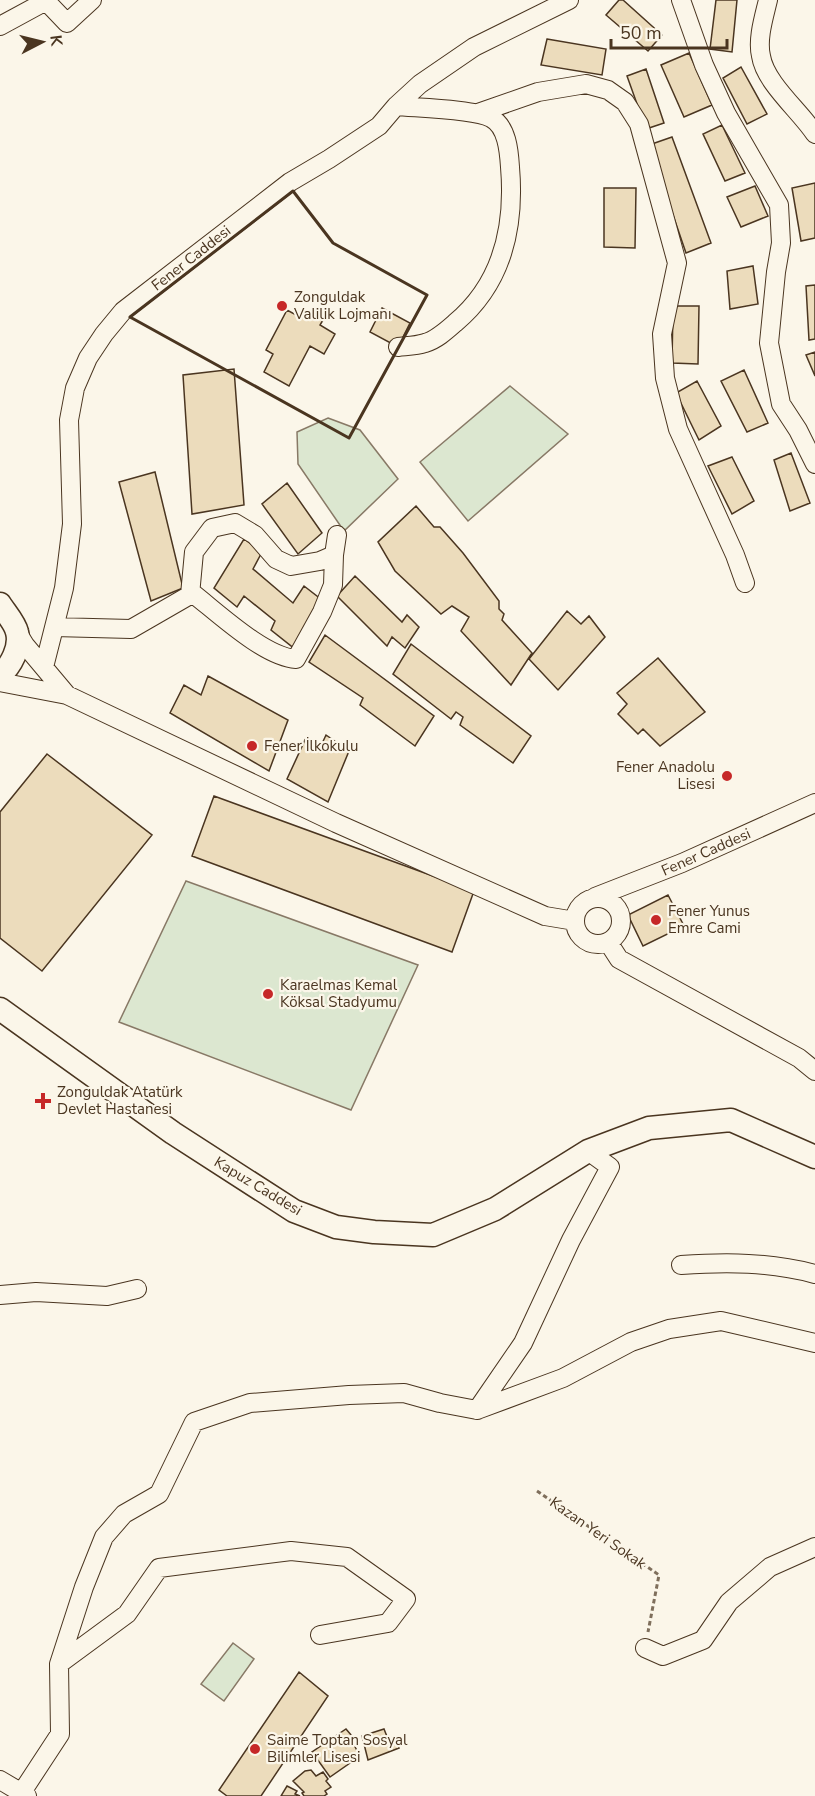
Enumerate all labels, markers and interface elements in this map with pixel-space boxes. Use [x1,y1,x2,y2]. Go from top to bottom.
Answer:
north arrow [12,12,72,72]
scale bar [611,12,726,50]
text: 50 m [620,21,662,45]
text: K [44,34,68,48]
street label: Fener Caddesi [147,221,235,295]
place label: Zonguldak Valilik Lojmanı [293,287,391,324]
marker: Zonguldak Valilik Lojmanı [275,299,289,313]
place label: Fener İlkokulu [264,736,358,756]
marker: Fener İlkokulu [245,739,259,753]
place label: Fener Anadolu Lisesi [616,757,715,794]
marker: Fener Anadolu Lisesi [720,769,734,783]
street label: Fener Caddesi [658,823,754,881]
place label: Fener Yunus Emre Cami [668,901,750,938]
marker: Fener Yunus Emre Cami [649,913,663,927]
place label: Karaelmas Kemal Köksal Stadyumu [280,975,398,1012]
marker: Karaelmas Kemal Köksal Stadyumu [261,987,275,1001]
place label: Zonguldak Atatürk Devlet Hastanesi [57,1082,183,1119]
marker: Zonguldak Atatürk Devlet Hastanesi [34,1092,52,1110]
street label: Kapuz Caddesi [210,1152,306,1220]
street label: Kazan Yeri Sokak [546,1492,651,1574]
place label: Saime Toptan Sosyal Bilimler Lisesi [267,1730,408,1767]
marker: Saime Toptan Sosyal Bilimler Lisesi [248,1742,262,1756]

